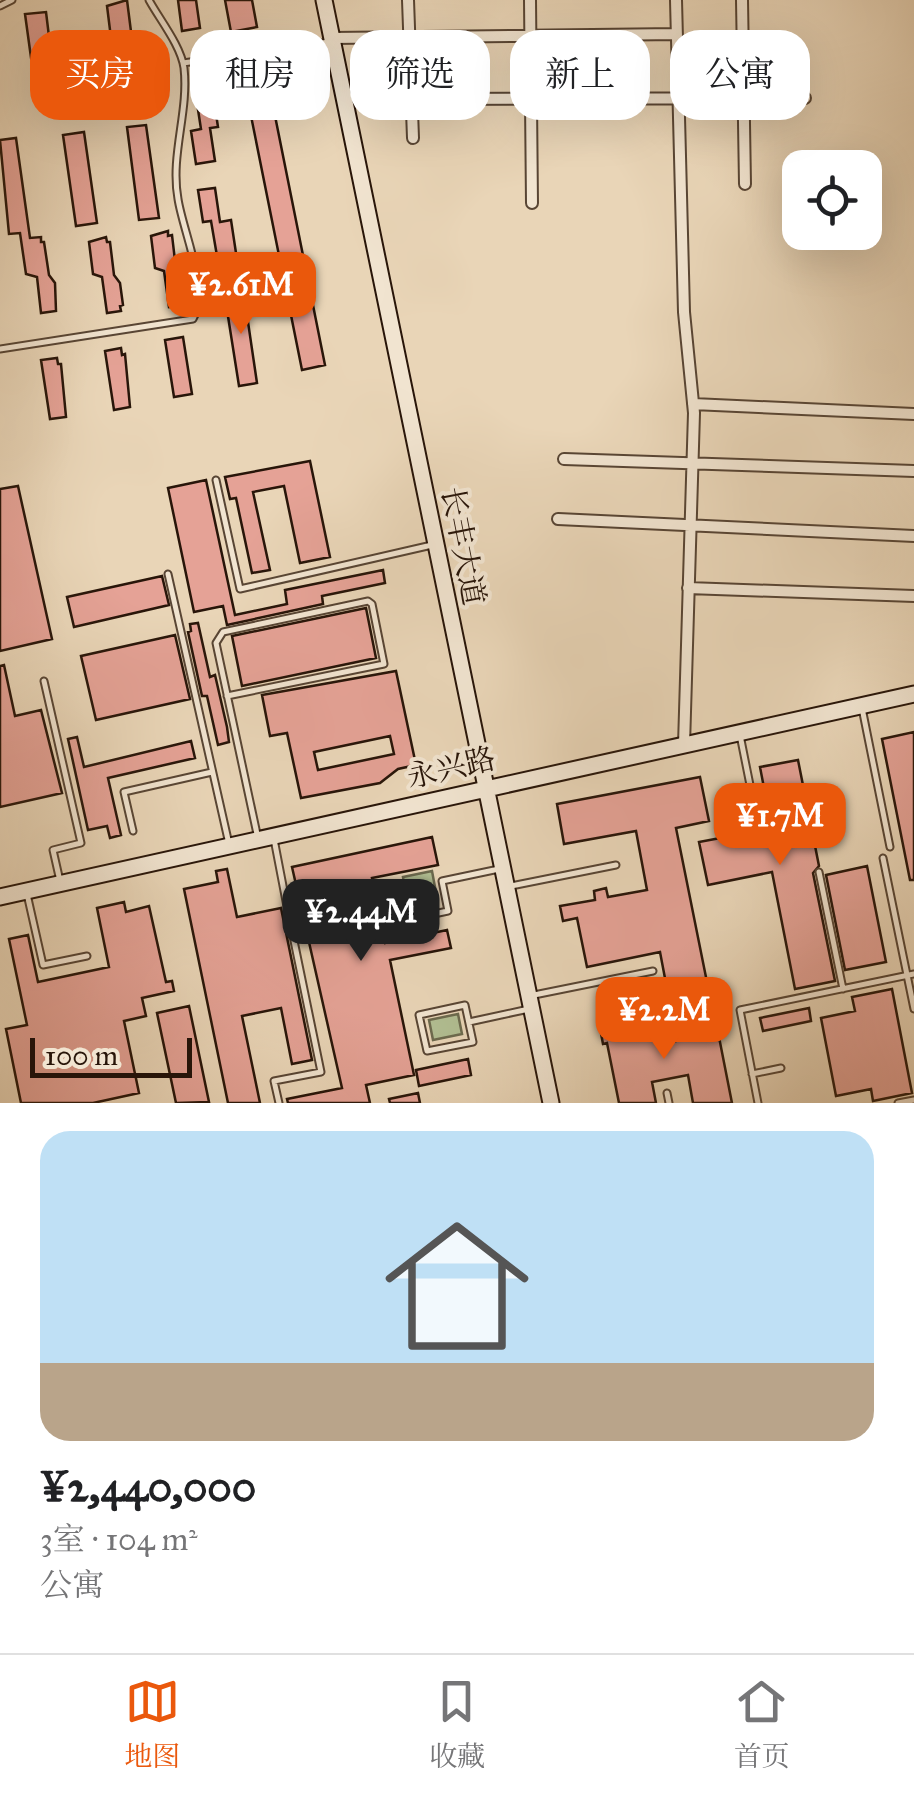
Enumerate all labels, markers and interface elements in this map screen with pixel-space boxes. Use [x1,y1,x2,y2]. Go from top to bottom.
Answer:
chip: 买房 [30,30,170,120]
chip: 租房 [190,30,330,120]
chip: 筛选 [350,30,490,120]
chip: 新上 [510,30,650,120]
chip: 公寓 [670,30,810,120]
map controls [782,150,882,250]
button: locate [782,150,882,250]
pin: ¥2.61M [160,252,322,337]
text: ¥2.61M [188,265,294,304]
street label: 长丰大道 [434,484,492,608]
street label: 永兴路 [403,740,499,796]
pin: ¥1.7M [710,783,850,868]
text: ¥1.7M [736,796,824,835]
pin: ¥2.44M [280,879,442,964]
text: ¥2.44M [304,892,418,931]
pin: ¥2.2M [594,977,734,1062]
text: ¥2.2M [618,990,710,1029]
scale bar [30,1033,192,1078]
text: 100 m [45,1038,118,1073]
icon: home [367,1196,547,1376]
text: ¥2,440,000 [40,1461,256,1513]
text: 3室 · 104 m² [40,1520,198,1559]
text: 公寓 [40,1566,104,1605]
tab: 地图 [124,1674,180,1774]
tab: 收藏 [429,1674,485,1774]
tab: 首页 [734,1674,790,1774]

